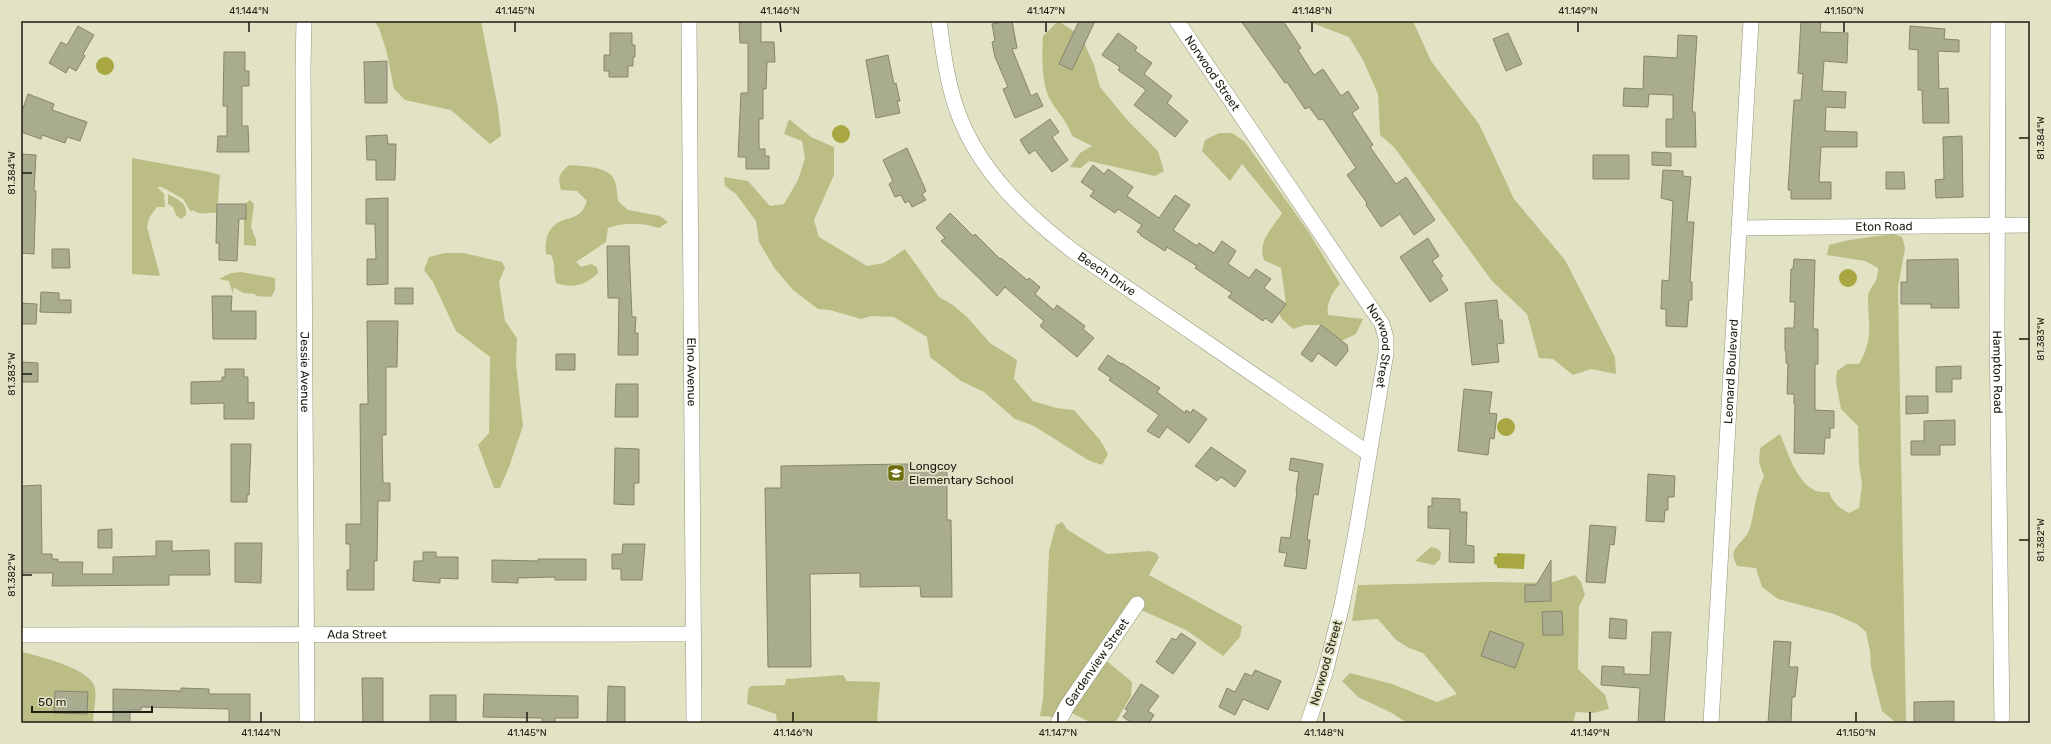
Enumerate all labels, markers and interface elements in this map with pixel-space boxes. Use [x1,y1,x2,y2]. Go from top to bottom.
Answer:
text: 41.144°N [229,5,269,17]
text: 41.145°N [495,5,535,17]
text: 41.146°N [760,5,800,17]
text: 41.147°N [1027,5,1065,17]
text: 41.148°N [1292,5,1332,17]
text: 41.149°N [1558,5,1598,17]
text: 41.150°N [1824,5,1864,17]
street label: Norwood Street [1182,33,1243,114]
text: 81.384°W [2035,116,2047,160]
text: 81.384°W [6,151,18,195]
street label: Eton Road [1855,219,1913,234]
street label: Beech Drive [1075,249,1139,299]
street label: Norwood Street [1363,301,1393,390]
text: 81.383°W [2035,317,2047,361]
street label: Leonard Boulevard [1721,319,1741,424]
street label: Hampton Road [1990,330,2005,414]
street label: Jessie Avenue [298,331,312,413]
street label: Elno Avenue [684,337,699,407]
text: 81.383°W [6,352,18,396]
place label: Longcoy Elementary School [909,459,1014,487]
school or university icon: Longcoy Elementary School [886,463,906,483]
text: 81.382°W [2035,518,2047,562]
text: 81.382°W [6,553,18,597]
street label: Gardenview Street [1062,616,1132,709]
street label: Norwood Street [1307,619,1345,707]
street label: Ada Street [327,627,387,642]
scale bar [32,688,152,714]
text: 50 m [38,695,66,709]
text: 41.144°N [241,727,281,739]
text: 41.145°N [507,727,547,739]
text: 41.146°N [773,727,813,739]
text: 41.147°N [1039,727,1077,739]
text: 41.148°N [1304,727,1344,739]
text: 41.149°N [1570,727,1610,739]
text: 41.150°N [1836,727,1876,739]

